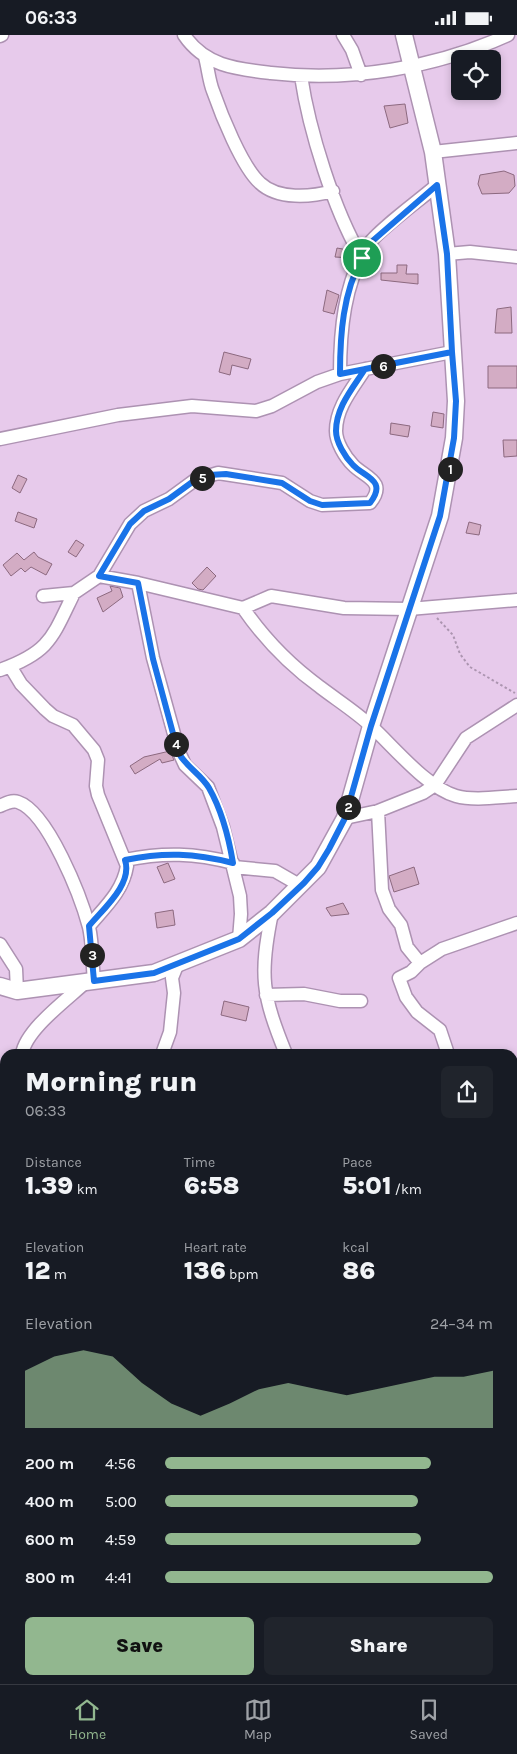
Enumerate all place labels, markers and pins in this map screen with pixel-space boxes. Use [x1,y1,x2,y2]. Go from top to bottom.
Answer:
pin [341,237,383,279]
pin: 6 [370,353,396,379]
pin: 1 [438,457,462,481]
pin: 5 [190,465,214,491]
pin: 4 [164,731,188,757]
pin: 2 [336,795,360,819]
pin: 3 [80,943,104,967]

